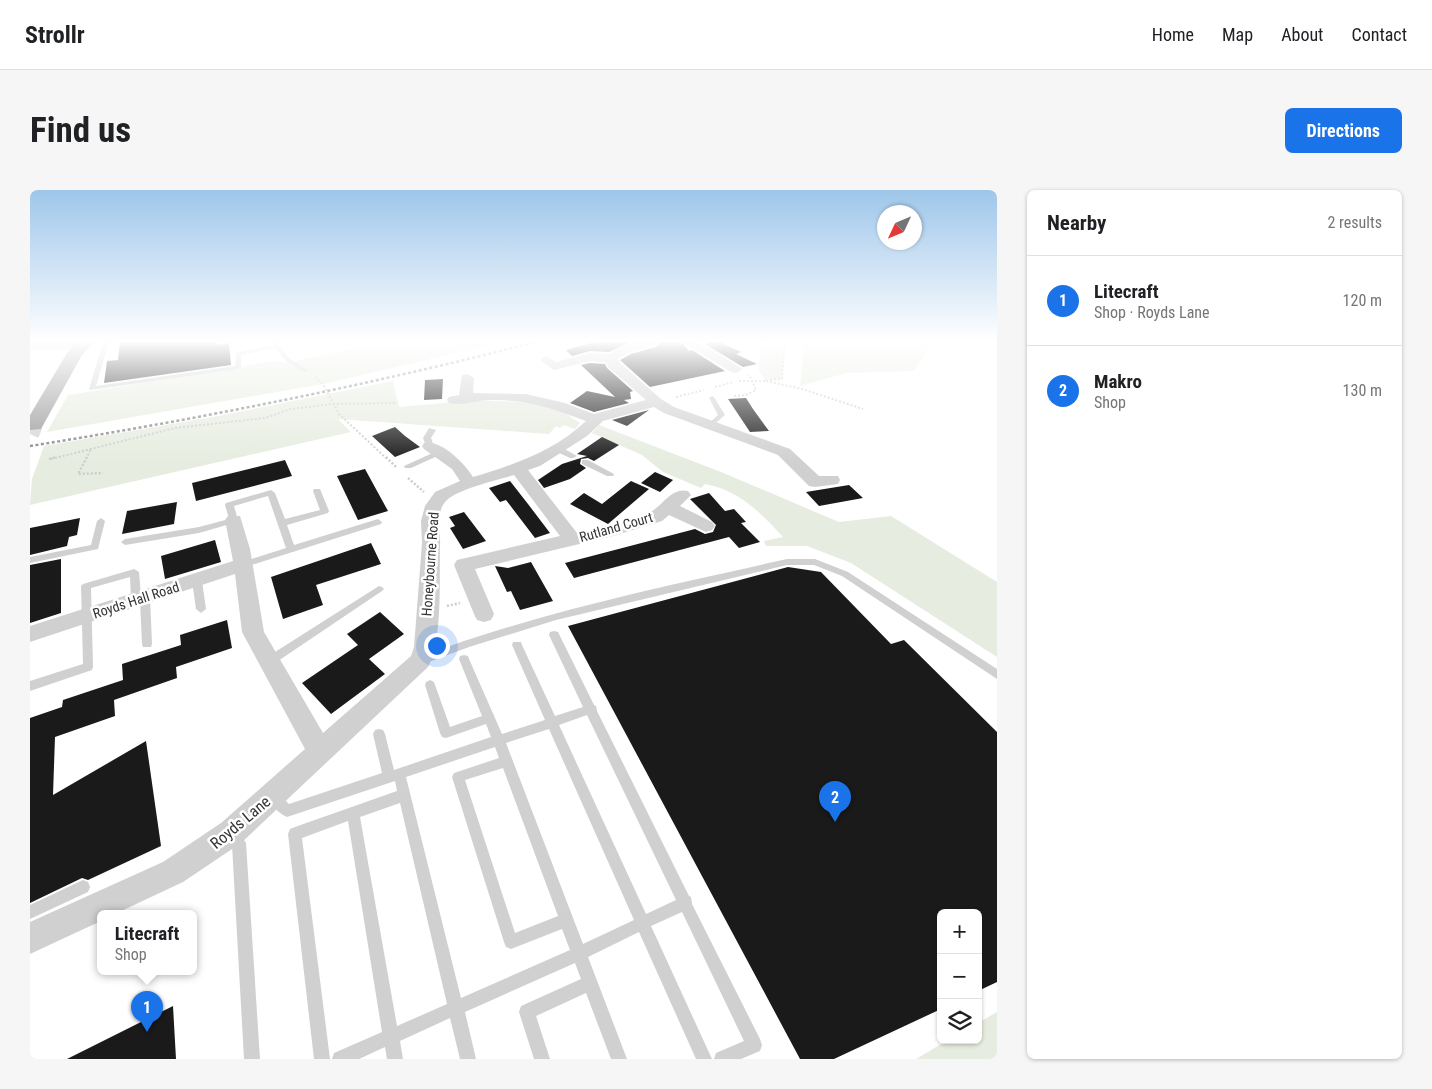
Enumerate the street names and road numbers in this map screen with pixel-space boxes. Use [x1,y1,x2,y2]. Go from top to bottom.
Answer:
street label: Rutland Court [577,509,655,545]
street label: Honeybourne Road [418,511,442,617]
street label: Royds Hall Road [91,579,181,621]
street label: Royds Lane [206,792,274,853]

